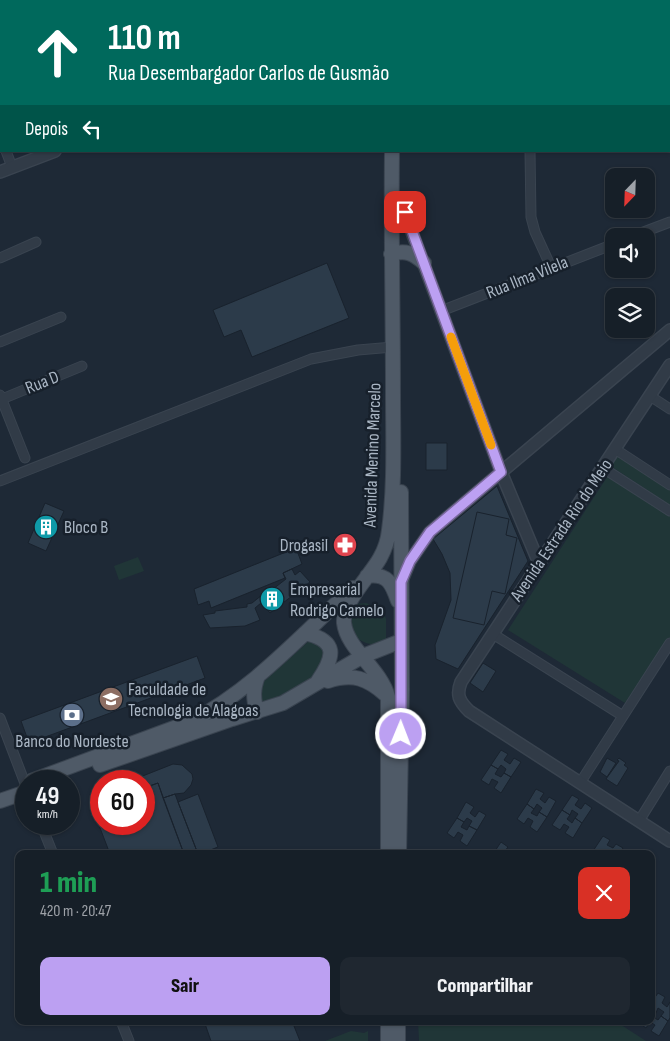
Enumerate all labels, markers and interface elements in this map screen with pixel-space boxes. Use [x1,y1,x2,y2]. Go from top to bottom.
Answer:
text: 110 m [108,17,181,60]
icon: ahead [25,20,90,85]
text: Rua Desembargador Carlos de Gusmão [108,60,389,87]
icon: left [78,115,106,143]
text: Depois [25,118,68,141]
north arrow [605,168,655,218]
map controls [605,168,655,338]
pin [384,191,426,233]
icon: arrive [391,198,419,226]
button: sound [605,228,655,278]
street label: Rua Ilma Vilela [483,252,571,303]
button: layers [605,288,655,338]
street label: Rua D [22,366,62,399]
street label: Avenida Menino Marcelo [359,382,386,529]
street label: Avenida Estrada Rio do Meio [505,455,617,606]
building icon: Bloco B [33,514,59,540]
place label: Bloco B [64,517,108,538]
pharmacy icon: Drogasil [332,532,358,558]
place label: Drogasil [280,535,328,556]
place label: Empresarial Rodrigo Camelo [290,579,384,621]
building icon: Empresarial Rodrigo Camelo [259,586,285,612]
place label: Faculdade de Tecnologia de Alagoas [128,679,258,721]
school or university icon: Faculdade de Tecnologia de Alagoas [98,686,124,712]
bank icon: Banco do Nordeste [59,702,85,728]
position arrow [374,707,426,759]
place label: Banco do Nordeste [15,731,129,752]
speed limit sign: 60 [90,770,155,835]
text: 49 [36,781,59,812]
text: km/h [37,807,58,822]
text: 1 min [40,865,97,901]
button: close [578,867,630,919]
text: 420 m · 20:47 [40,902,111,921]
button: Sair [40,957,330,1015]
button: Compartilhar [340,957,630,1015]

